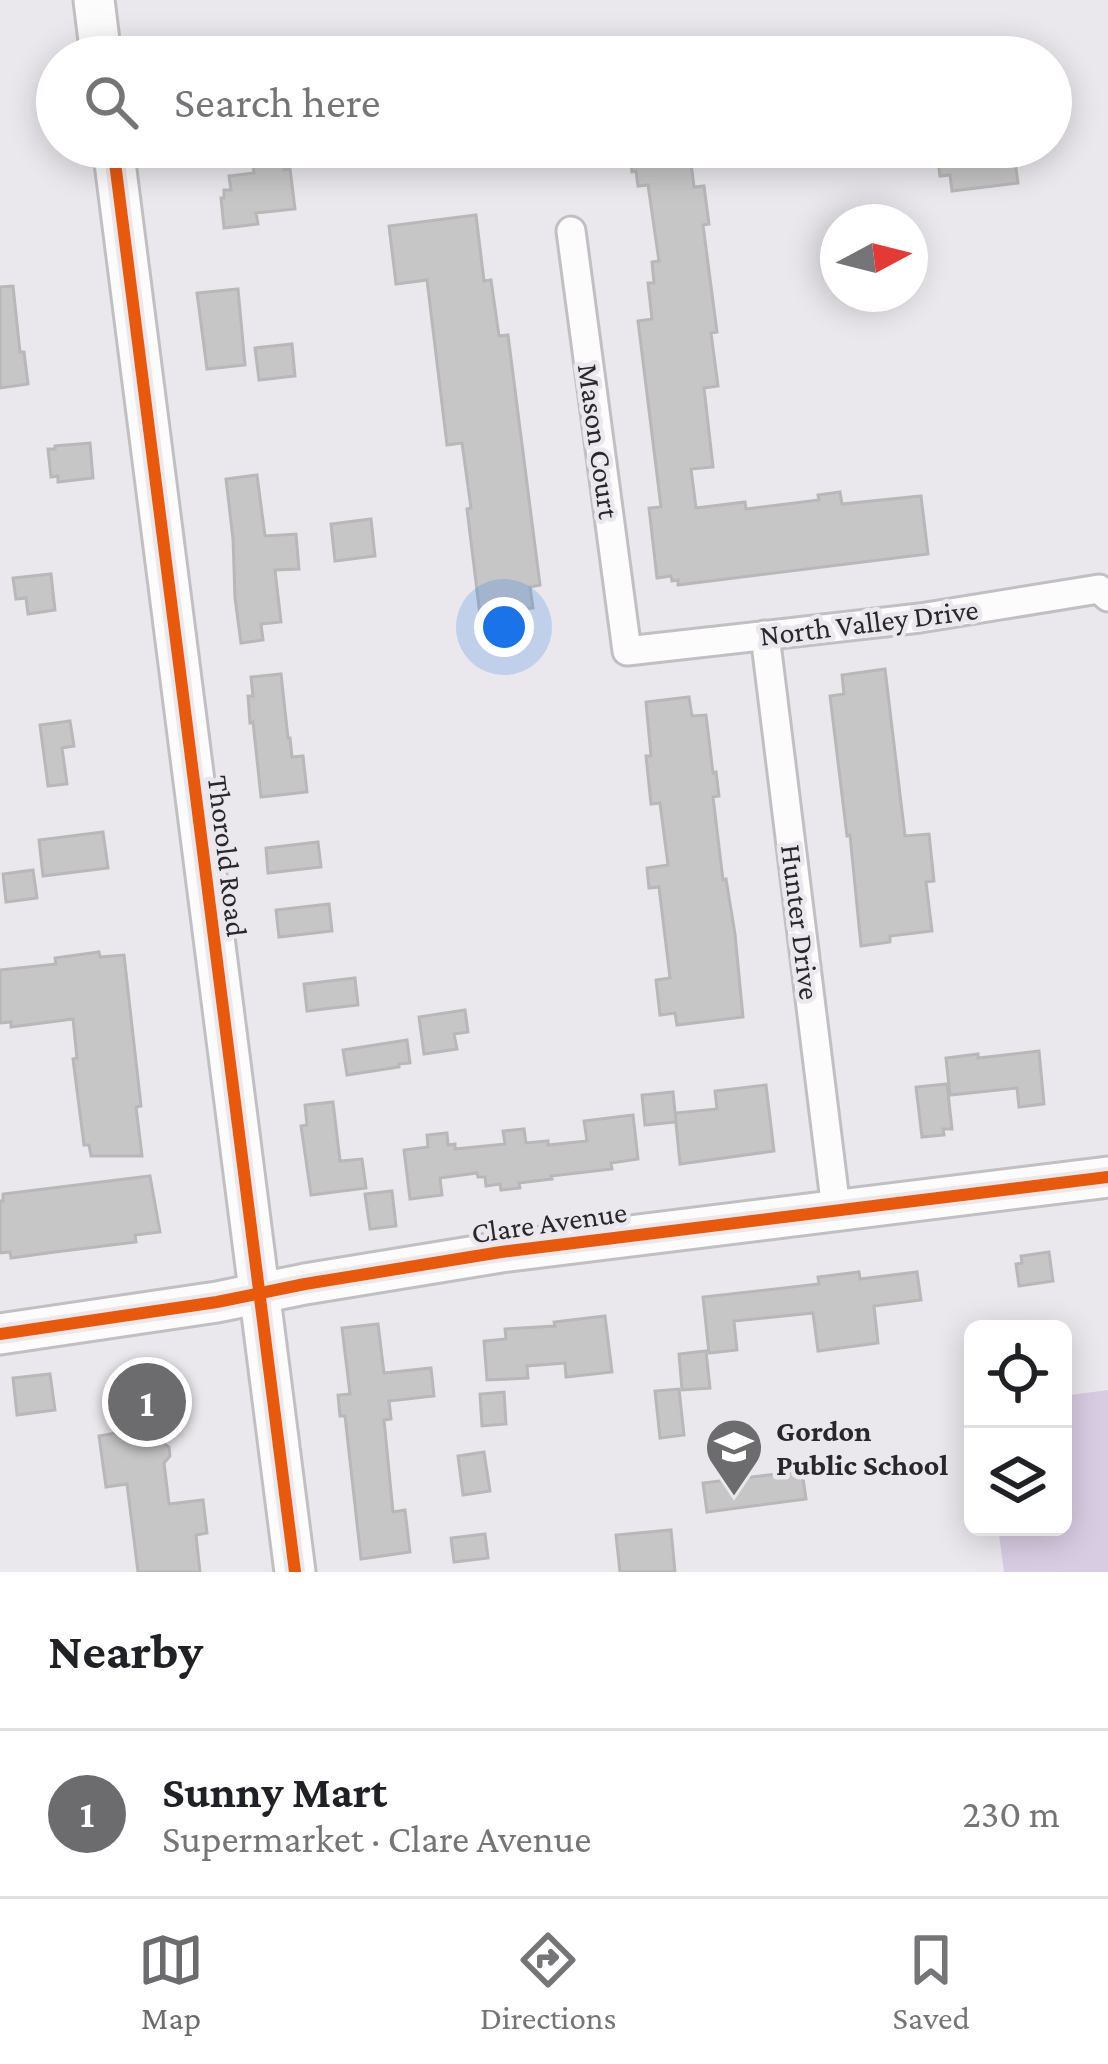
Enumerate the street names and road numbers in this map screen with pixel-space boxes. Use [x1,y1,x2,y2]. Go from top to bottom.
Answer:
street label: Mason Court [572,361,626,522]
street label: North Valley Drive [758,592,980,653]
street label: Thorold Road [202,773,254,939]
street label: Hunter Drive [775,842,827,1002]
street label: Clare Avenue [469,1195,629,1249]

